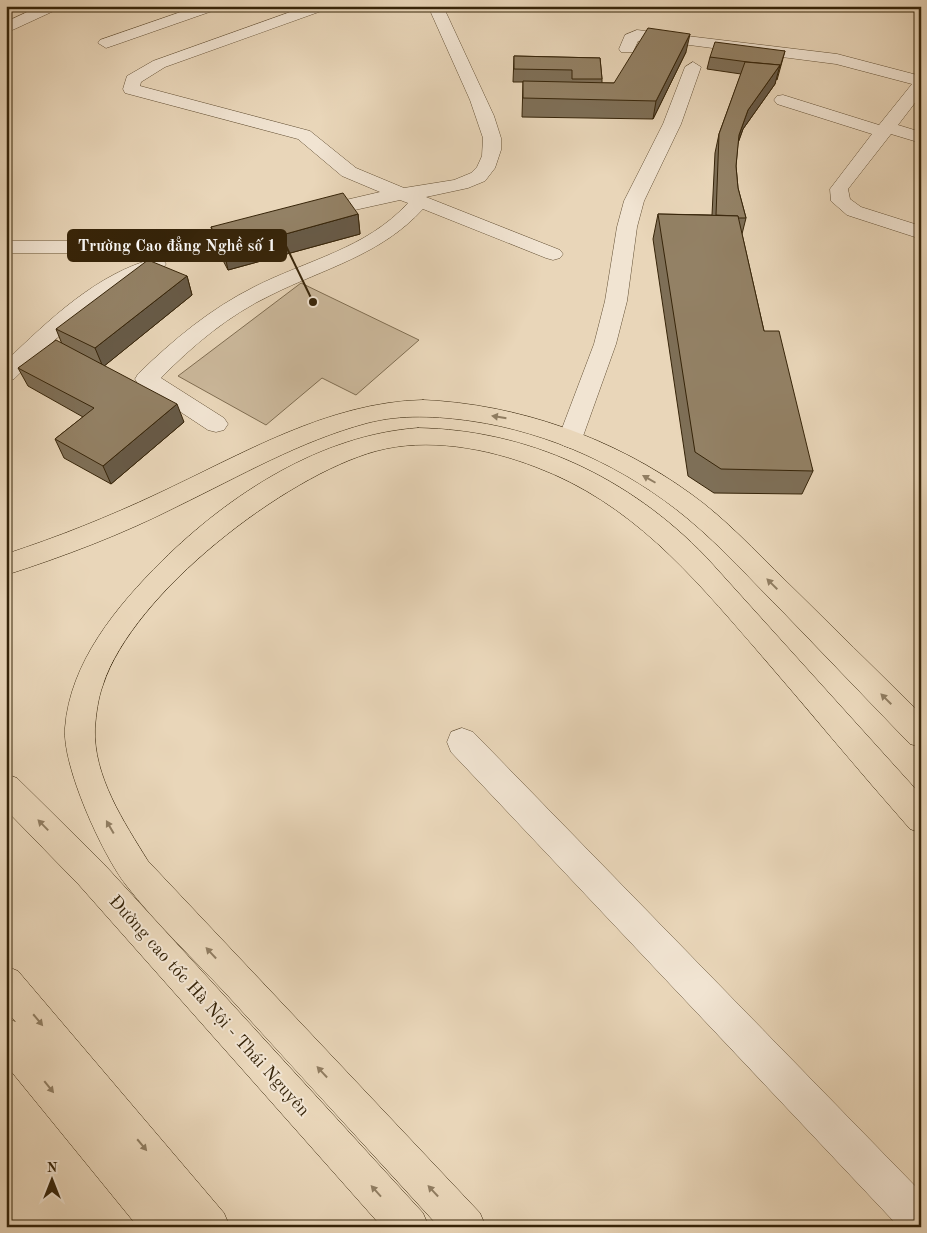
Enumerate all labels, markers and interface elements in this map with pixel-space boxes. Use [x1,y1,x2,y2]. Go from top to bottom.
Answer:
callout: Trường Cao đẳng Nghề số 1 [68,230,286,261]
text: Trường Cao đẳng Nghề số 1 [78,236,276,255]
one-way arrow [491,412,507,420]
one-way arrow [641,475,656,483]
one-way arrow [766,578,778,590]
one-way arrow [881,693,893,705]
one-way arrow [37,819,49,831]
one-way arrow [106,820,114,835]
street label: Đường cao tốc Hà Nội - Thái Nguyên [105,892,314,1120]
one-way arrow [206,947,217,959]
one-way arrow [32,1013,43,1026]
one-way arrow [316,1066,328,1078]
one-way arrow [44,1080,55,1093]
one-way arrow [136,1138,147,1151]
north arrow [28,1156,78,1206]
text: N [47,1161,58,1175]
one-way arrow [370,1185,382,1197]
one-way arrow [427,1185,439,1197]

